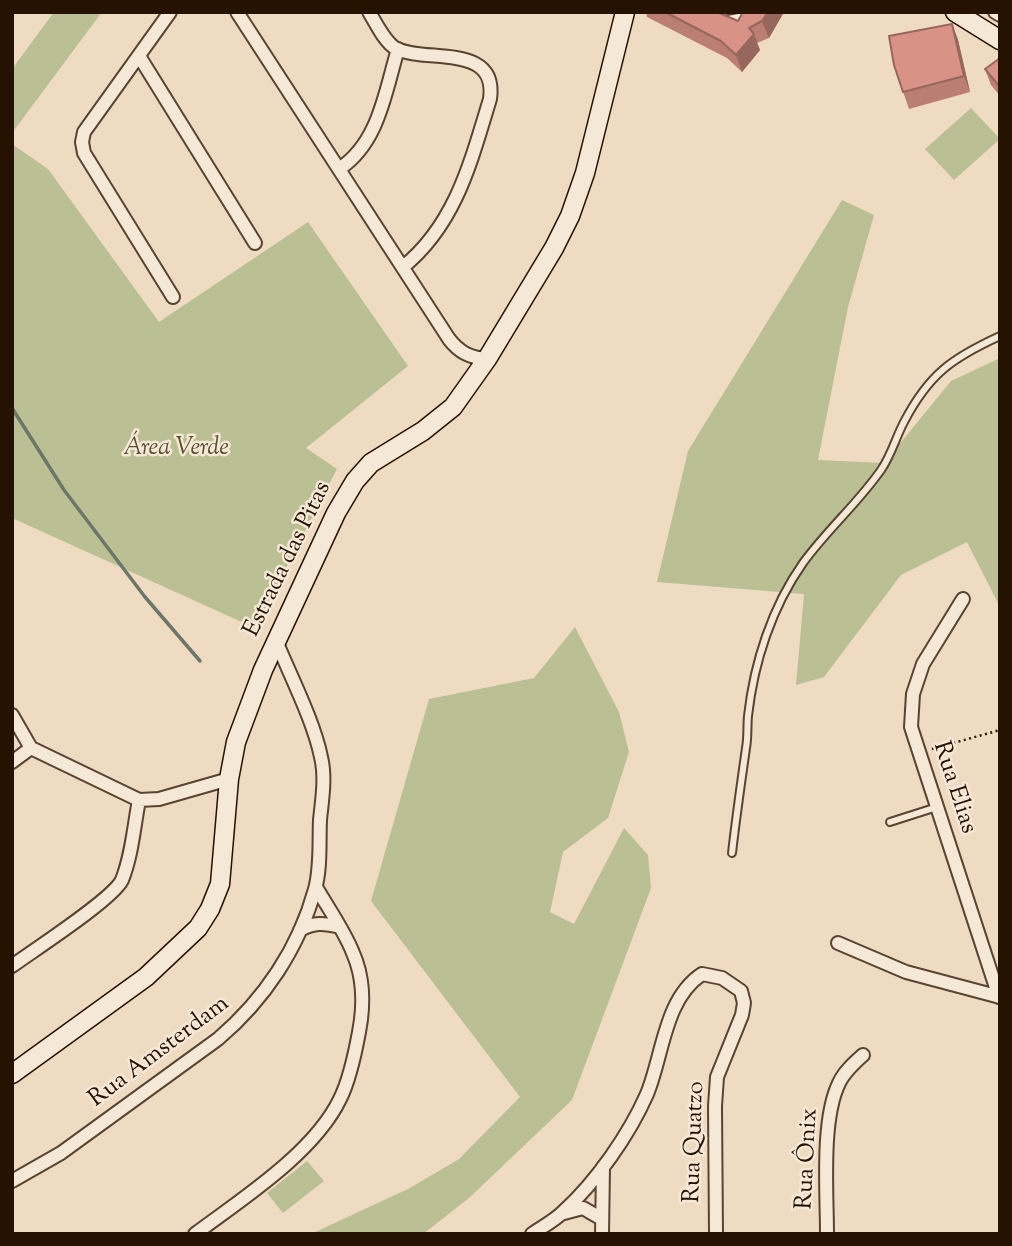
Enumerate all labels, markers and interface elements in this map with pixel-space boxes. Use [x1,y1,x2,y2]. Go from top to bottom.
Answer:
park label: Área Verde [123,436,229,464]
street label: Estrada das Pitas [239,478,339,642]
street label: Rua Elias [925,738,981,838]
street label: Rua Amsterdam [84,991,236,1115]
street label: Rua Quatzo [679,1081,713,1203]
street label: Rua Ônix [792,1108,826,1210]

